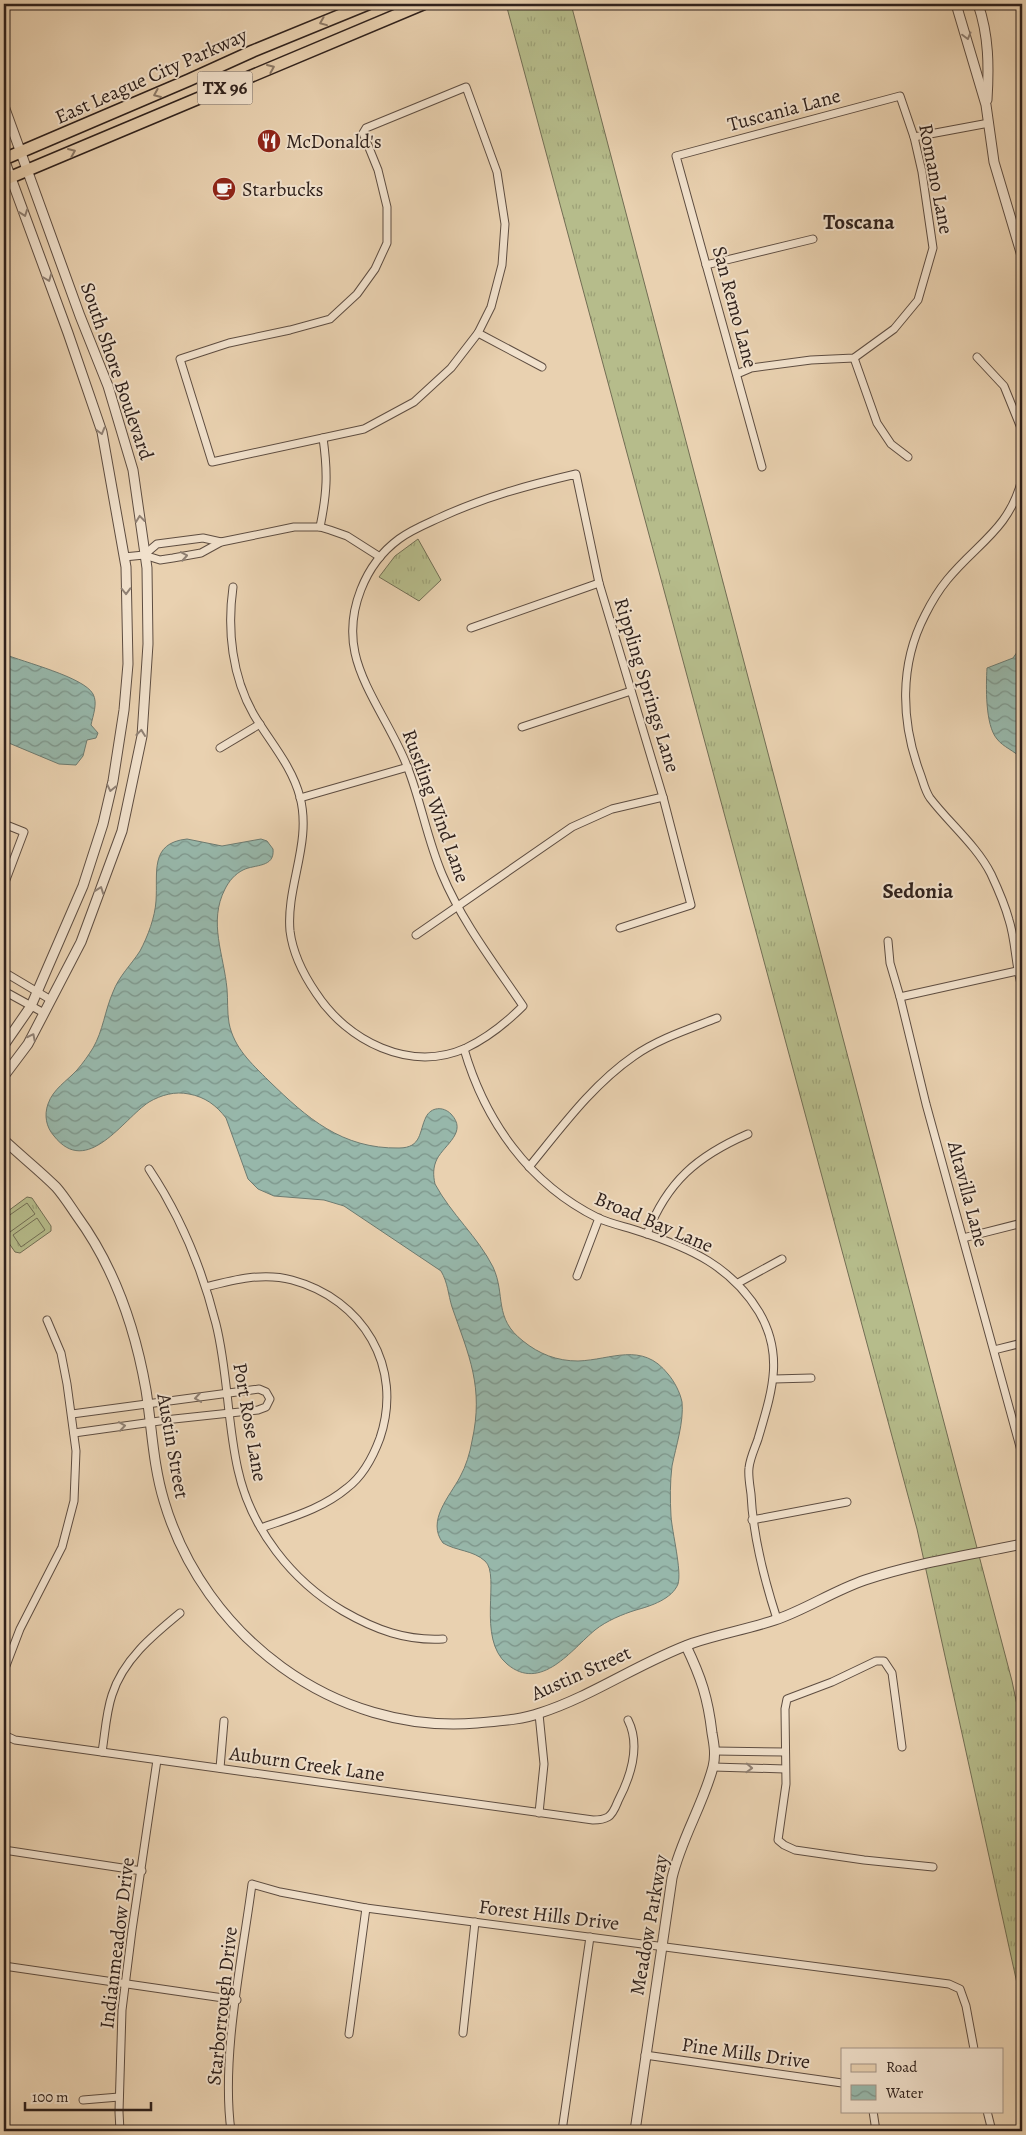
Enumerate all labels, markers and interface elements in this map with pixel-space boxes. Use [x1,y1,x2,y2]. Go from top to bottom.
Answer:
one-way arrow [319,16,328,27]
street label: East League City Parkway [51,21,252,131]
one-way arrow [961,32,972,41]
one-way arrow [266,64,275,75]
road number: TX 96 [198,72,252,105]
street label: Tuscania Lane [724,82,844,138]
one-way arrow [153,88,162,98]
street label: Romano Lane [912,122,960,236]
restaurant icon: McDonald's [256,128,282,154]
place label: McDonald's [286,128,382,155]
one-way arrow [68,147,76,157]
cafe icon: Starbucks [211,176,237,202]
place label: Starbucks [242,176,324,203]
district label: Toscana [823,208,895,236]
one-way arrow [18,209,28,217]
street label: San Remo Lane [706,243,764,371]
one-way arrow [42,273,52,282]
street label: South Shore Boulevard [74,279,160,464]
one-way arrow [95,427,106,436]
one-way arrow [135,515,145,523]
one-way arrow [179,551,188,561]
one-way arrow [121,588,132,596]
street label: Rippling Springs Lane [608,594,686,776]
street label: Rustling Wind Lane [396,726,476,886]
one-way arrow [135,729,146,737]
one-way arrow [106,783,117,792]
district label: Sedonia [883,877,954,905]
one-way arrow [94,886,104,895]
one-way arrow [26,1033,36,1042]
street label: Altavilla Lane [941,1137,995,1250]
street label: Broad Bay Lane [591,1185,717,1259]
street label: Port Rose Lane [226,1360,274,1484]
street label: Austin Street [150,1390,196,1501]
one-way arrow [194,1392,202,1403]
one-way arrow [118,1422,126,1432]
street label: Austin Street [526,1639,635,1707]
street label: Auburn Creek Lane [227,1740,386,1788]
one-way arrow [746,1763,753,1773]
street label: Meadow Parkway [623,1851,675,1997]
street label: Indianmeadow Drive [93,1856,141,2030]
street label: Forest Hills Drive [477,1893,621,1937]
street label: Starborrough Drive [200,1925,244,2087]
street label: Pine Mills Drive [680,2031,812,2075]
legend [841,2048,1004,2112]
text: Road [886,2057,918,2077]
scale bar [25,2080,151,2112]
text: Water [885,2083,923,2103]
text: 100 m [32,2087,69,2107]

